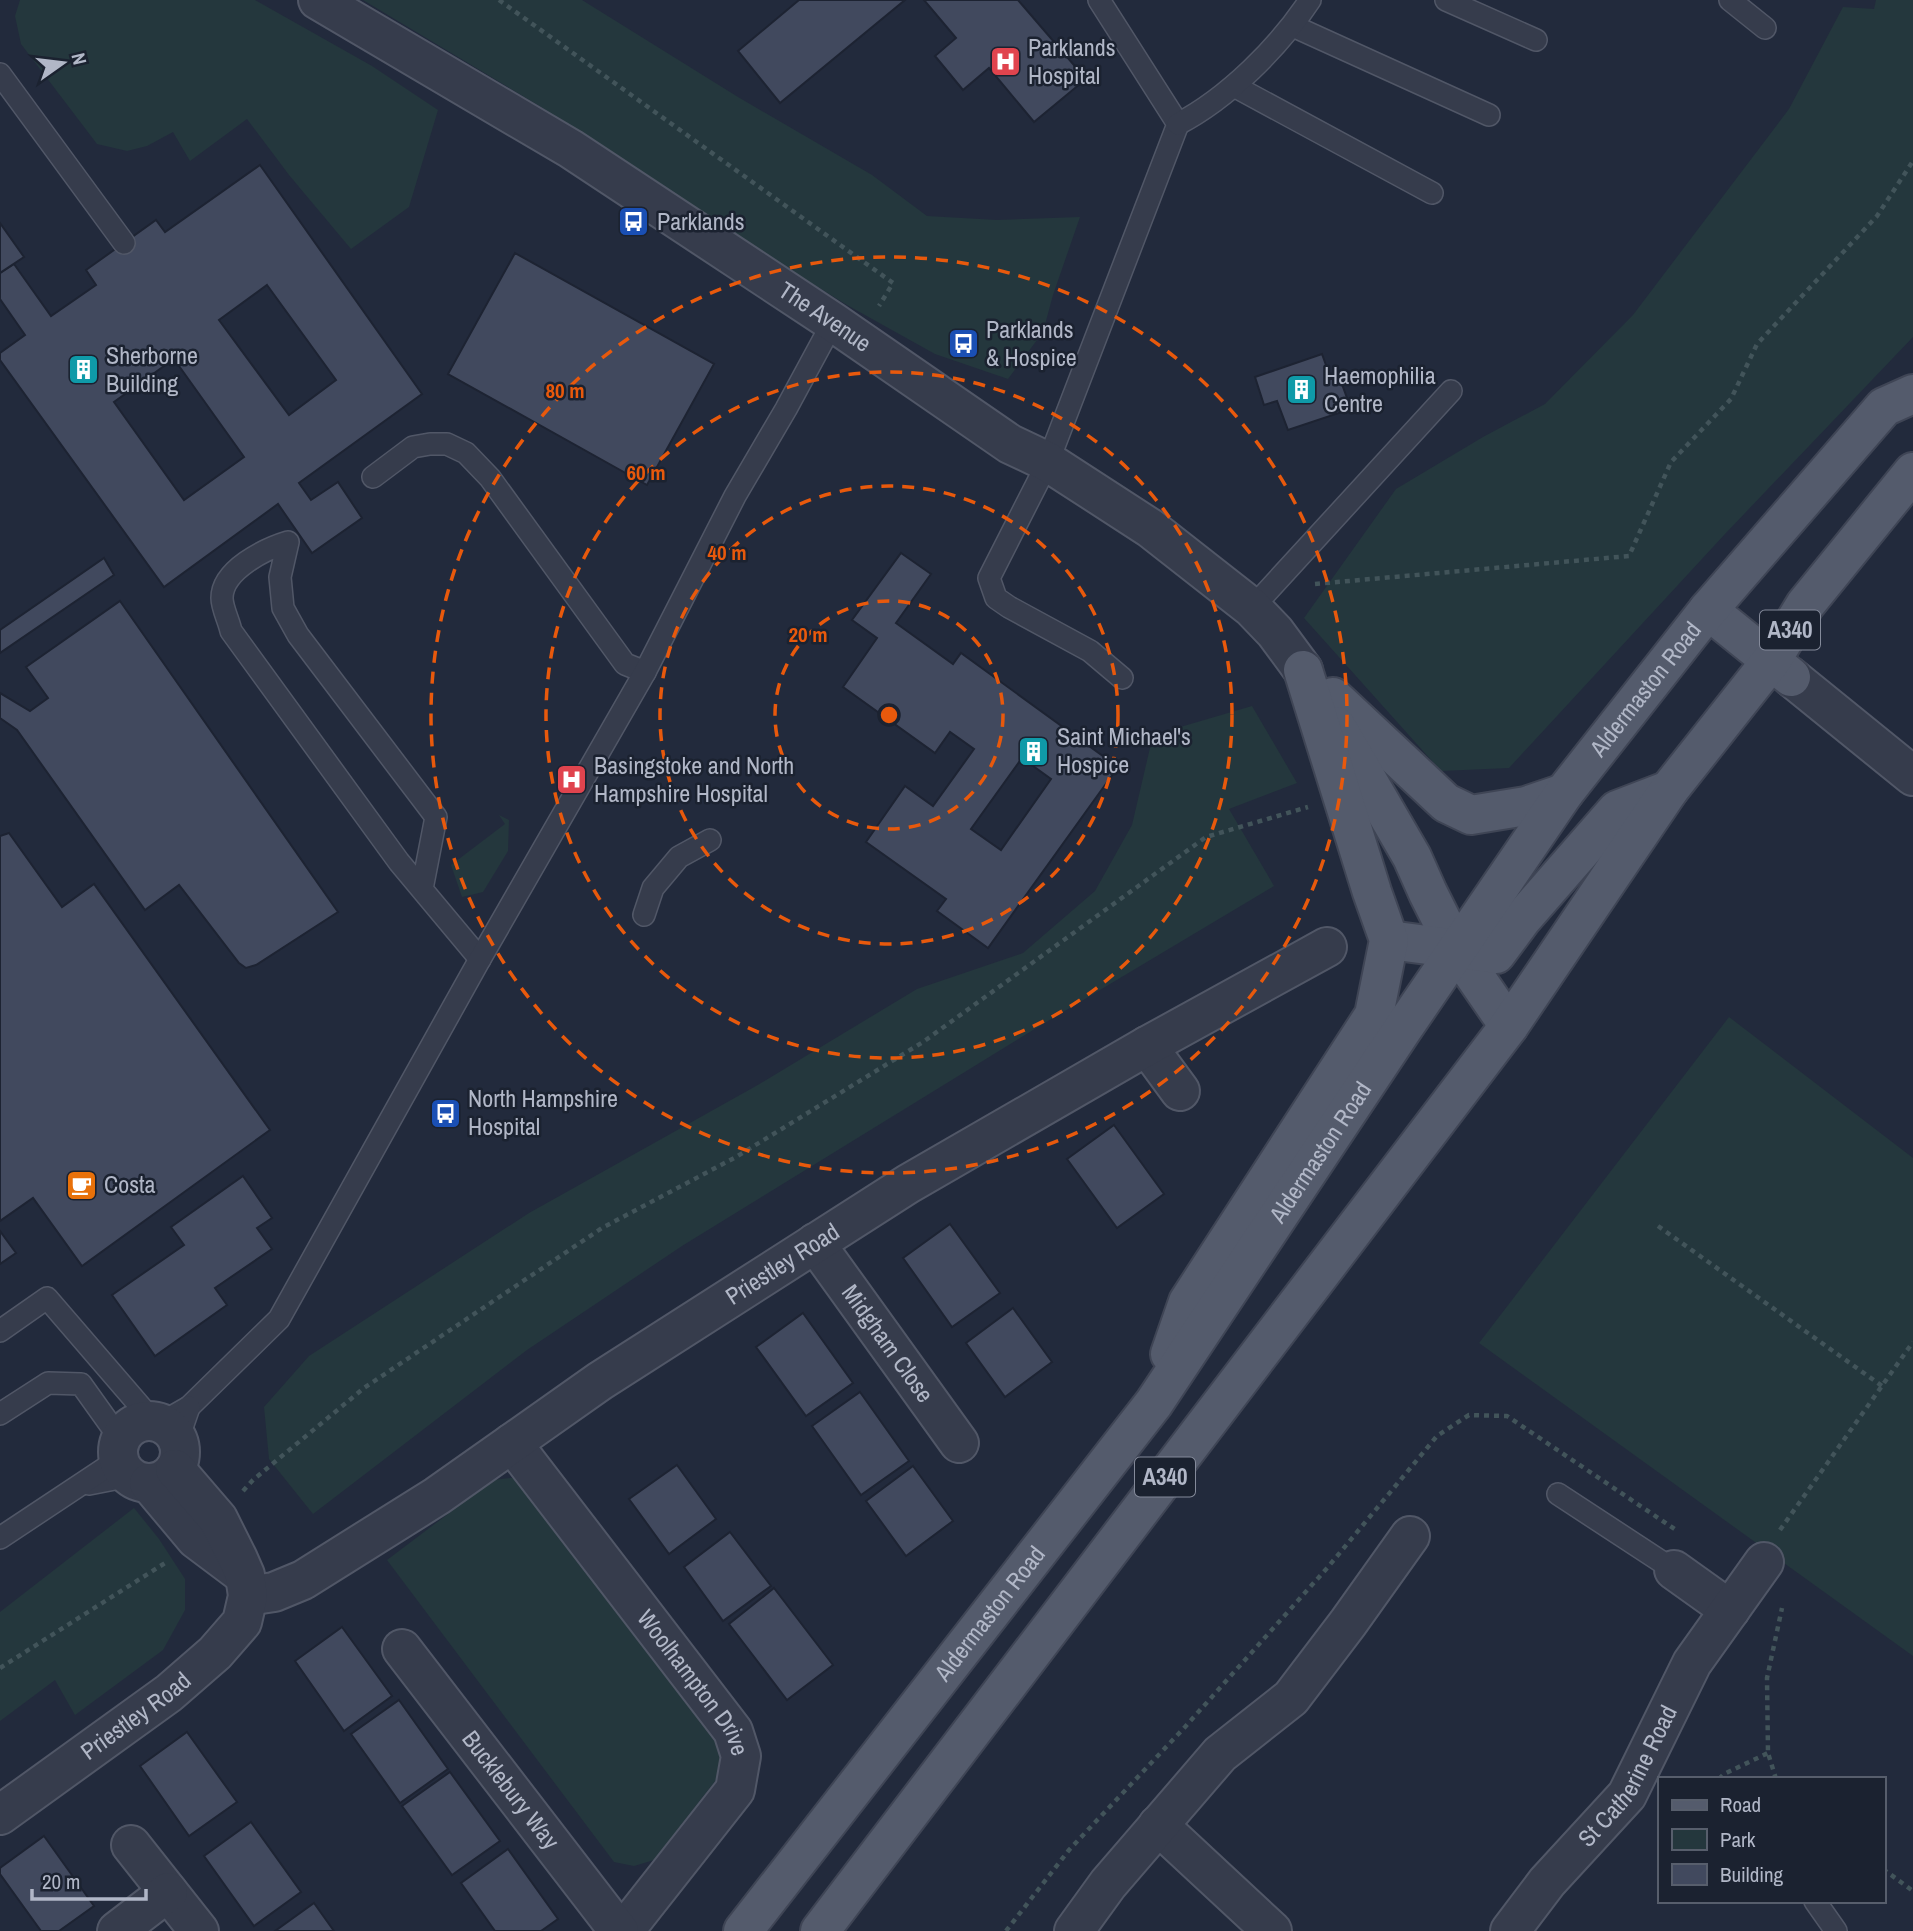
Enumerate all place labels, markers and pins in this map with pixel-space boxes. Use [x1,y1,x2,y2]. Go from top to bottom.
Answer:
place label: Parklands Hospital [1028,31,1116,91]
hospital icon: Parklands Hospital [988,45,1022,79]
bus stop icon: Parklands [617,205,651,239]
place label: Parklands [657,205,745,237]
place label: Parklands & Hospice [986,313,1077,373]
bus stop icon: Parklands & Hospice [946,327,980,361]
place label: Sherborne Building [106,339,198,399]
building icon: Sherborne Building [66,353,100,387]
place label: Haemophilia Centre [1324,359,1436,419]
building icon: Haemophilia Centre [1284,373,1318,407]
centre of rings [877,703,901,727]
place label: Saint Michael's Hospice [1057,720,1191,780]
building icon: Saint Michael's Hospice [1017,734,1051,768]
place label: Basingstoke and North Hampshire Hospital [594,749,794,809]
hospital icon: Basingstoke and North Hampshire Hospital [554,763,588,797]
place label: North Hampshire Hospital [468,1082,618,1142]
bus stop icon: North Hampshire Hospital [428,1096,462,1130]
cafe icon: Costa [64,1168,98,1202]
place label: Costa [104,1168,155,1200]

